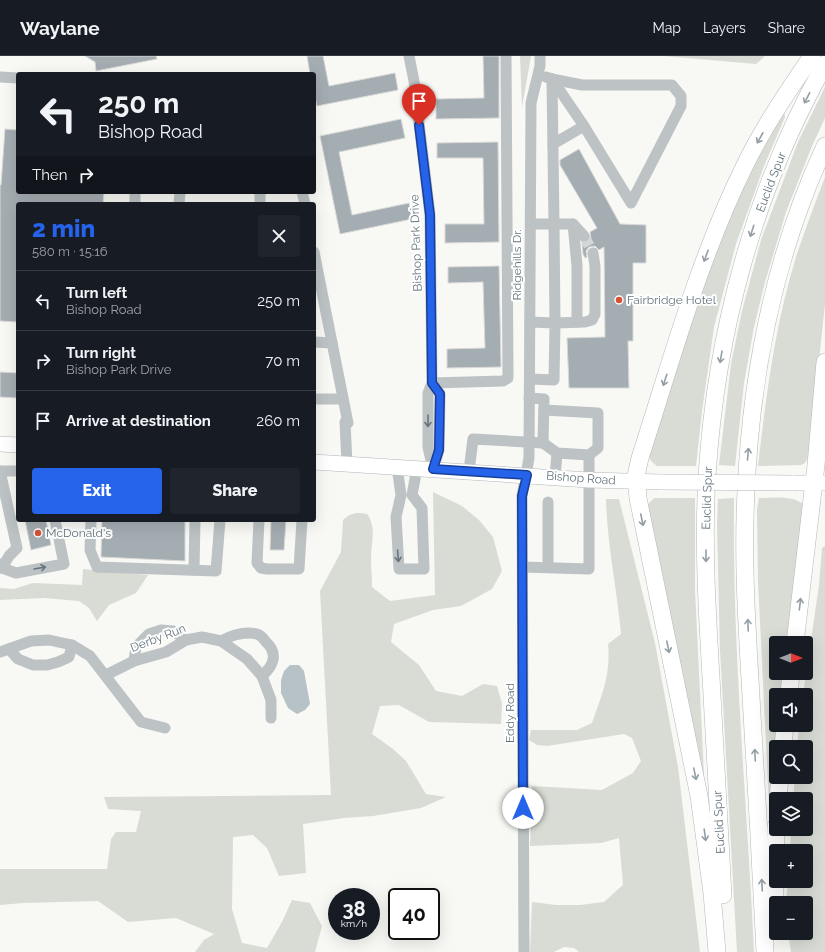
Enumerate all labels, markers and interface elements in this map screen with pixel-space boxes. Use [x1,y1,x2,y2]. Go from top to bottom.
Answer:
text: Waylane [20,17,100,39]
text: Map [653,20,681,36]
text: Layers [703,20,746,36]
text: Share [768,20,805,36]
pin [402,84,436,125]
text: 250 m [98,87,179,120]
icon: left [32,88,84,140]
icon: arrive [408,90,430,112]
one-way arrow [802,92,810,104]
text: Bishop Road [98,121,203,142]
one-way arrow [755,131,763,143]
street label: Euclid Spur [753,149,789,214]
icon: right [75,164,97,186]
text: Then [32,166,67,184]
street label: Bishop Park Drive [407,194,425,292]
text: 2 min [32,214,95,243]
button: close [258,215,300,257]
one-way arrow [748,225,756,237]
street label: Ridgehills Dr. [510,229,524,301]
text: 580 m · 15:16 [32,244,108,259]
one-way arrow [701,250,709,262]
text: Turn left [66,284,127,302]
icon: left [32,290,54,312]
text: 250 m [257,292,300,310]
place label: Fairbridge Hotel [627,293,717,307]
marker: Fairbridge Hotel [614,295,624,305]
text: Bishop Road [66,302,142,317]
text: Turn right [66,344,136,362]
icon: right [32,350,54,372]
one-way arrow [717,350,725,363]
text: 70 m [265,352,300,370]
text: Bishop Park Drive [66,362,171,377]
one-way arrow [661,373,669,385]
icon: arrive [32,410,54,432]
text: Arrive at destination [66,412,211,430]
text: 260 m [256,412,300,430]
one-way arrow [424,414,432,427]
one-way arrow [745,448,752,461]
street label: Euclid Spur [699,465,715,530]
button: Exit [32,468,162,514]
button: Share [170,468,300,514]
street label: Bishop Road [546,469,616,487]
one-way arrow [639,513,647,526]
place label: McDonald's [46,526,111,540]
marker: McDonald's [33,528,43,538]
one-way arrow [395,549,402,562]
one-way arrow [702,549,710,562]
one-way arrow [33,564,46,572]
one-way arrow [796,598,803,611]
one-way arrow [744,619,751,632]
street label: Derby Run [128,621,188,655]
north arrow [769,636,813,680]
map controls [769,636,813,940]
one-way arrow [665,640,673,653]
street label: Eddy Road [503,683,517,743]
button: sound [769,688,813,732]
button: search [769,740,813,784]
one-way arrow [751,749,758,762]
one-way arrow [691,768,699,781]
position arrow [502,787,544,829]
street label: Euclid Spur [710,789,728,854]
button: layers [769,792,813,836]
one-way arrow [701,828,709,841]
button: + [769,844,813,888]
one-way arrow [758,879,765,892]
speed limit sign: 40 [388,888,440,940]
button: − [769,896,813,940]
text: 38 [342,897,366,921]
text: km/h [341,918,367,929]

